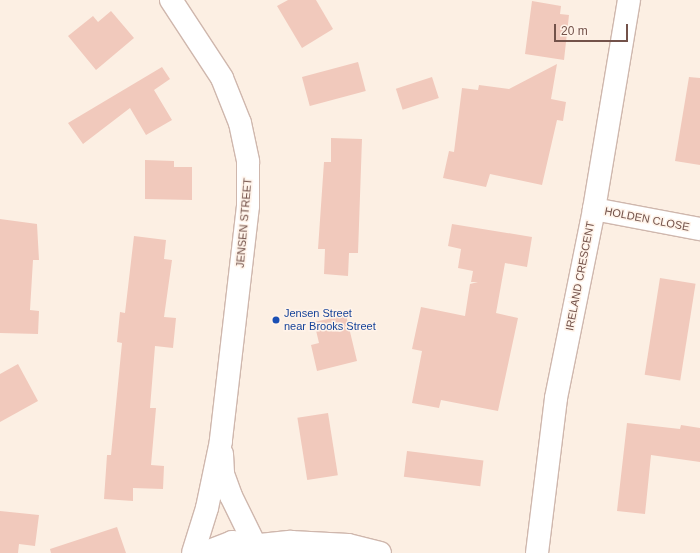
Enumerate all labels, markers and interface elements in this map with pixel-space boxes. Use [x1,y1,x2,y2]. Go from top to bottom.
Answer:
scale bar [556,16,630,42]
text: 20 m [561,24,588,38]
street label: JENSEN STREET [234,178,254,268]
street label: HOLDEN CLOSE [603,204,691,234]
street label: IRELAND CRESCENT [563,220,597,332]
place label: Jensen Street near Brooks Street [284,307,376,333]
marker: Jensen Street near Brooks Street [271,315,281,325]

